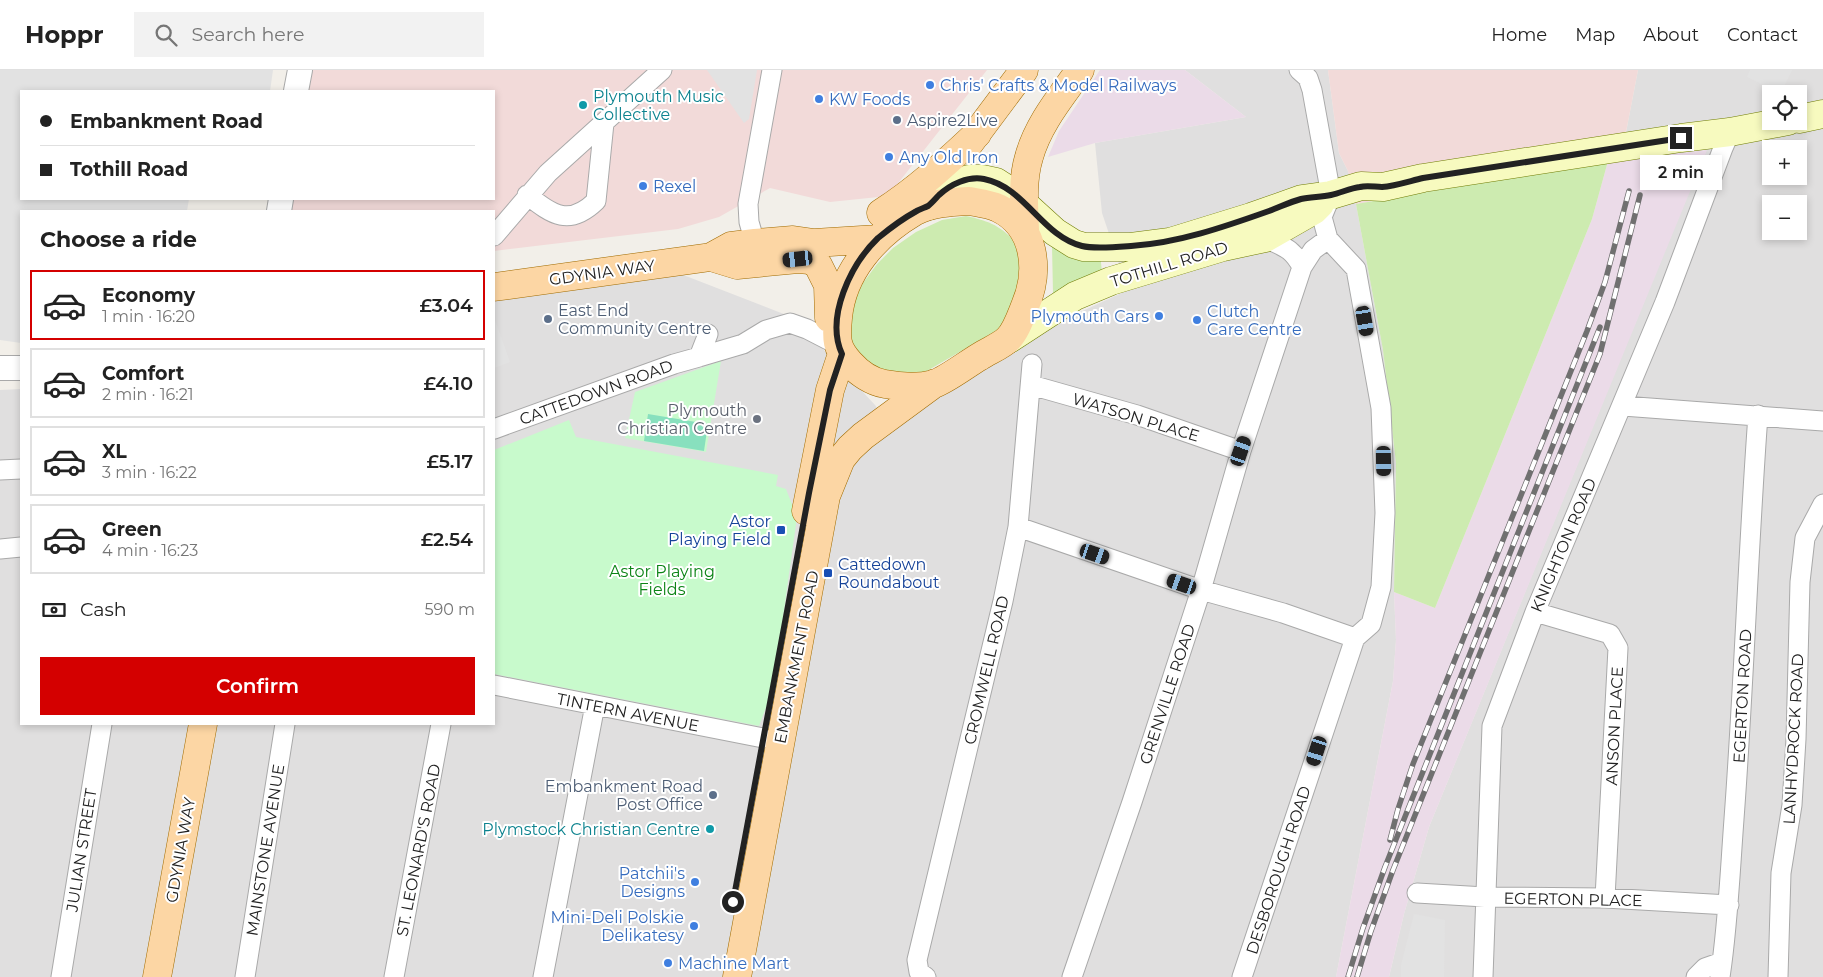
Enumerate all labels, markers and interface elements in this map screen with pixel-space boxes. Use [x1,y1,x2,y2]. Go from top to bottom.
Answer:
search box [134,12,484,57]
text: Hoppr [25,20,104,49]
icon: search [152,21,180,49]
text: Search here [192,23,305,46]
text: Home [1491,24,1547,46]
text: Map [1575,24,1615,46]
text: About [1643,24,1699,46]
text: Contact [1727,24,1798,46]
place label: Chris' Crafts & Model Railways [940,76,1177,95]
marker: Chris' Crafts & Model Railways [924,79,936,91]
map controls [1762,85,1807,240]
button: locate [1762,85,1807,130]
place label: Plymouth Music Collective [593,87,724,124]
place label: KW Foods [829,90,910,109]
marker: KW Foods [813,93,825,105]
marker: Plymouth Music Collective [577,99,589,111]
text: Embankment Road [70,110,263,133]
place label: Aspire2Live [907,111,998,130]
marker: Aspire2Live [891,114,903,126]
route end [1670,127,1692,149]
button: + [1762,140,1807,185]
place label: Any Old Iron [899,148,999,167]
marker: Any Old Iron [883,151,895,163]
callout: 2 min [1640,156,1722,190]
text: Tothill Road [70,158,188,181]
text: 2 min [1658,163,1704,182]
place label: Rexel [653,177,696,196]
marker: Rexel [637,180,649,192]
button: − [1762,195,1807,240]
text: Choose a ride [40,226,197,253]
street label: TOTHILL ROAD [1108,238,1230,291]
car [782,250,813,268]
street label: GDYNIA WAY [548,256,657,289]
icon: car [42,283,87,328]
text: Economy [102,284,195,307]
text: £3.04 [420,294,473,317]
place label: East End Community Centre [558,301,711,338]
place label: Clutch Care Centre [1207,302,1302,339]
car [1355,305,1374,337]
text: 1 min · 16:20 [102,307,195,326]
place label: Plymouth Cars [1030,307,1149,326]
marker: Plymouth Cars [1153,310,1165,322]
marker: East End Community Centre [542,313,554,325]
marker: Clutch Care Centre [1191,314,1203,326]
street label: CATTEDOWN ROAD [517,356,675,429]
icon: car [42,361,87,406]
text: Comfort [102,362,184,385]
text: £4.10 [423,372,473,395]
text: 2 min · 16:21 [102,385,194,404]
street label: WATSON PLACE [1070,389,1202,446]
place label: Plymouth Christian Centre [617,401,747,438]
marker: Plymouth Christian Centre [751,413,763,425]
car [1229,434,1252,468]
icon: car [42,439,87,484]
text: XL [102,440,127,463]
car [1376,446,1391,476]
text: £5.17 [427,450,473,473]
text: 3 min · 16:22 [102,463,197,482]
street label: KNIGHTON ROAD [1527,475,1600,615]
place label: Astor Playing Field [668,512,771,549]
icon: car [42,517,87,562]
text: Green [102,518,162,541]
marker: Astor Playing Field [775,524,787,536]
text: £2.54 [421,528,473,551]
text: 4 min · 16:23 [102,541,198,560]
car [1078,542,1111,566]
place label: Cattedown Roundabout [838,555,940,592]
park label: Astor Playing Fields [609,562,715,599]
marker: Cattedown Roundabout [822,567,834,579]
street label: EMBANKMENT ROAD [770,569,823,745]
car [1165,572,1198,596]
street label: CROMWELL ROAD [960,594,1013,746]
icon: cash [40,596,68,624]
text: Cash [80,598,127,621]
text: 590 m [424,600,475,619]
street label: GRENVILLE ROAD [1136,622,1199,767]
street label: EGERTON ROAD [1729,628,1756,764]
street label: LANHYDROCK ROAD [1780,653,1807,825]
button: Confirm [40,657,475,715]
street label: ANSON PLACE [1602,666,1627,786]
street label: TINTERN AVENUE [555,689,701,736]
car [1305,734,1328,768]
street label: ST. LEONARD'S ROAD [392,762,445,938]
street label: MAINSTONE AVENUE [243,763,288,937]
place label: Embankment Road Post Office [545,777,703,814]
street label: DESBOROUGH ROAD [1242,784,1315,957]
street label: JULIAN STREET [62,786,101,914]
marker: Embankment Road Post Office [707,789,719,801]
street label: GDYNIA WAY [162,795,199,904]
place label: Plymstock Christian Centre [482,820,700,839]
marker: Plymstock Christian Centre [704,823,716,835]
place label: Patchii's Designs [619,864,685,901]
marker: Patchii's Designs [689,876,701,888]
street label: EGERTON PLACE [1503,889,1643,910]
route start [722,891,744,913]
place label: Mini-Deli Polskie Delikatesy [551,908,684,945]
marker: Mini-Deli Polskie Delikatesy [688,920,700,932]
place label: Machine Mart [678,954,790,973]
marker: Machine Mart [662,957,674,969]

